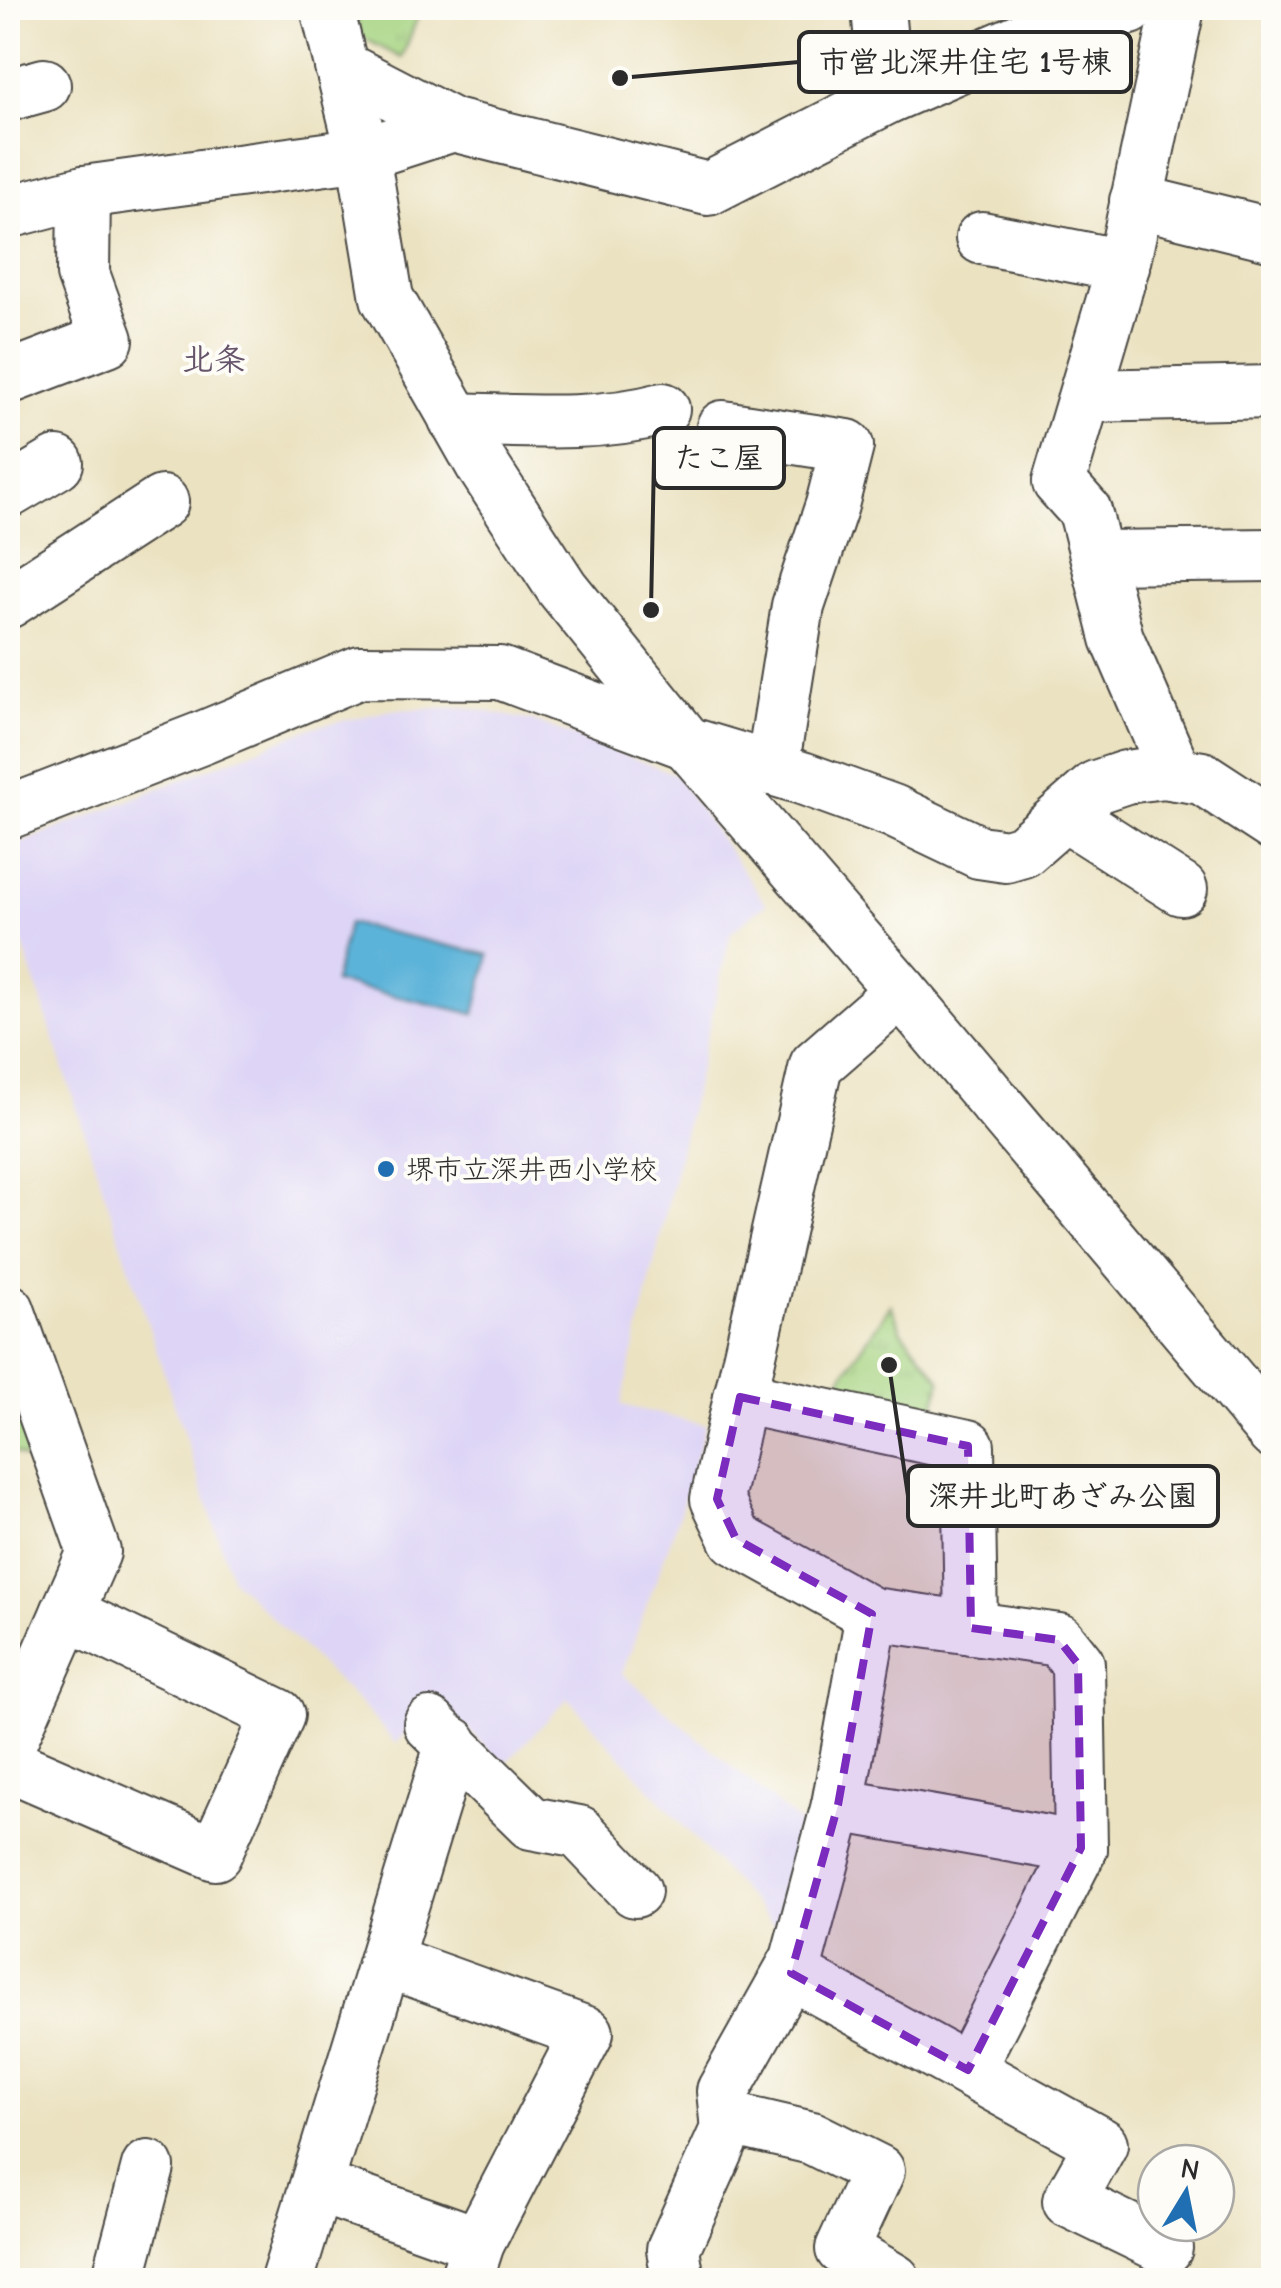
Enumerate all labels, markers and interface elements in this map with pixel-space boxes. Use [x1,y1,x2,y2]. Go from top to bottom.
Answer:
callout: 市営北深井住宅 1号棟 [799,32,1131,92]
text: 市営北深井住宅 1号棟 [819,45,1111,80]
district label: 北条 [182,341,246,378]
callout: たこ屋 [654,428,784,488]
text: たこ屋 [674,441,764,476]
place label: 堺市立深井西小学校 [406,1154,658,1186]
marker: 堺市立深井西小学校 [375,1158,397,1180]
callout: 深井北町あざみ公園 [908,1466,1218,1526]
text: 深井北町あざみ公園 [928,1479,1198,1514]
north arrow [1136,2143,1236,2243]
text: N [1178,2152,1202,2187]

